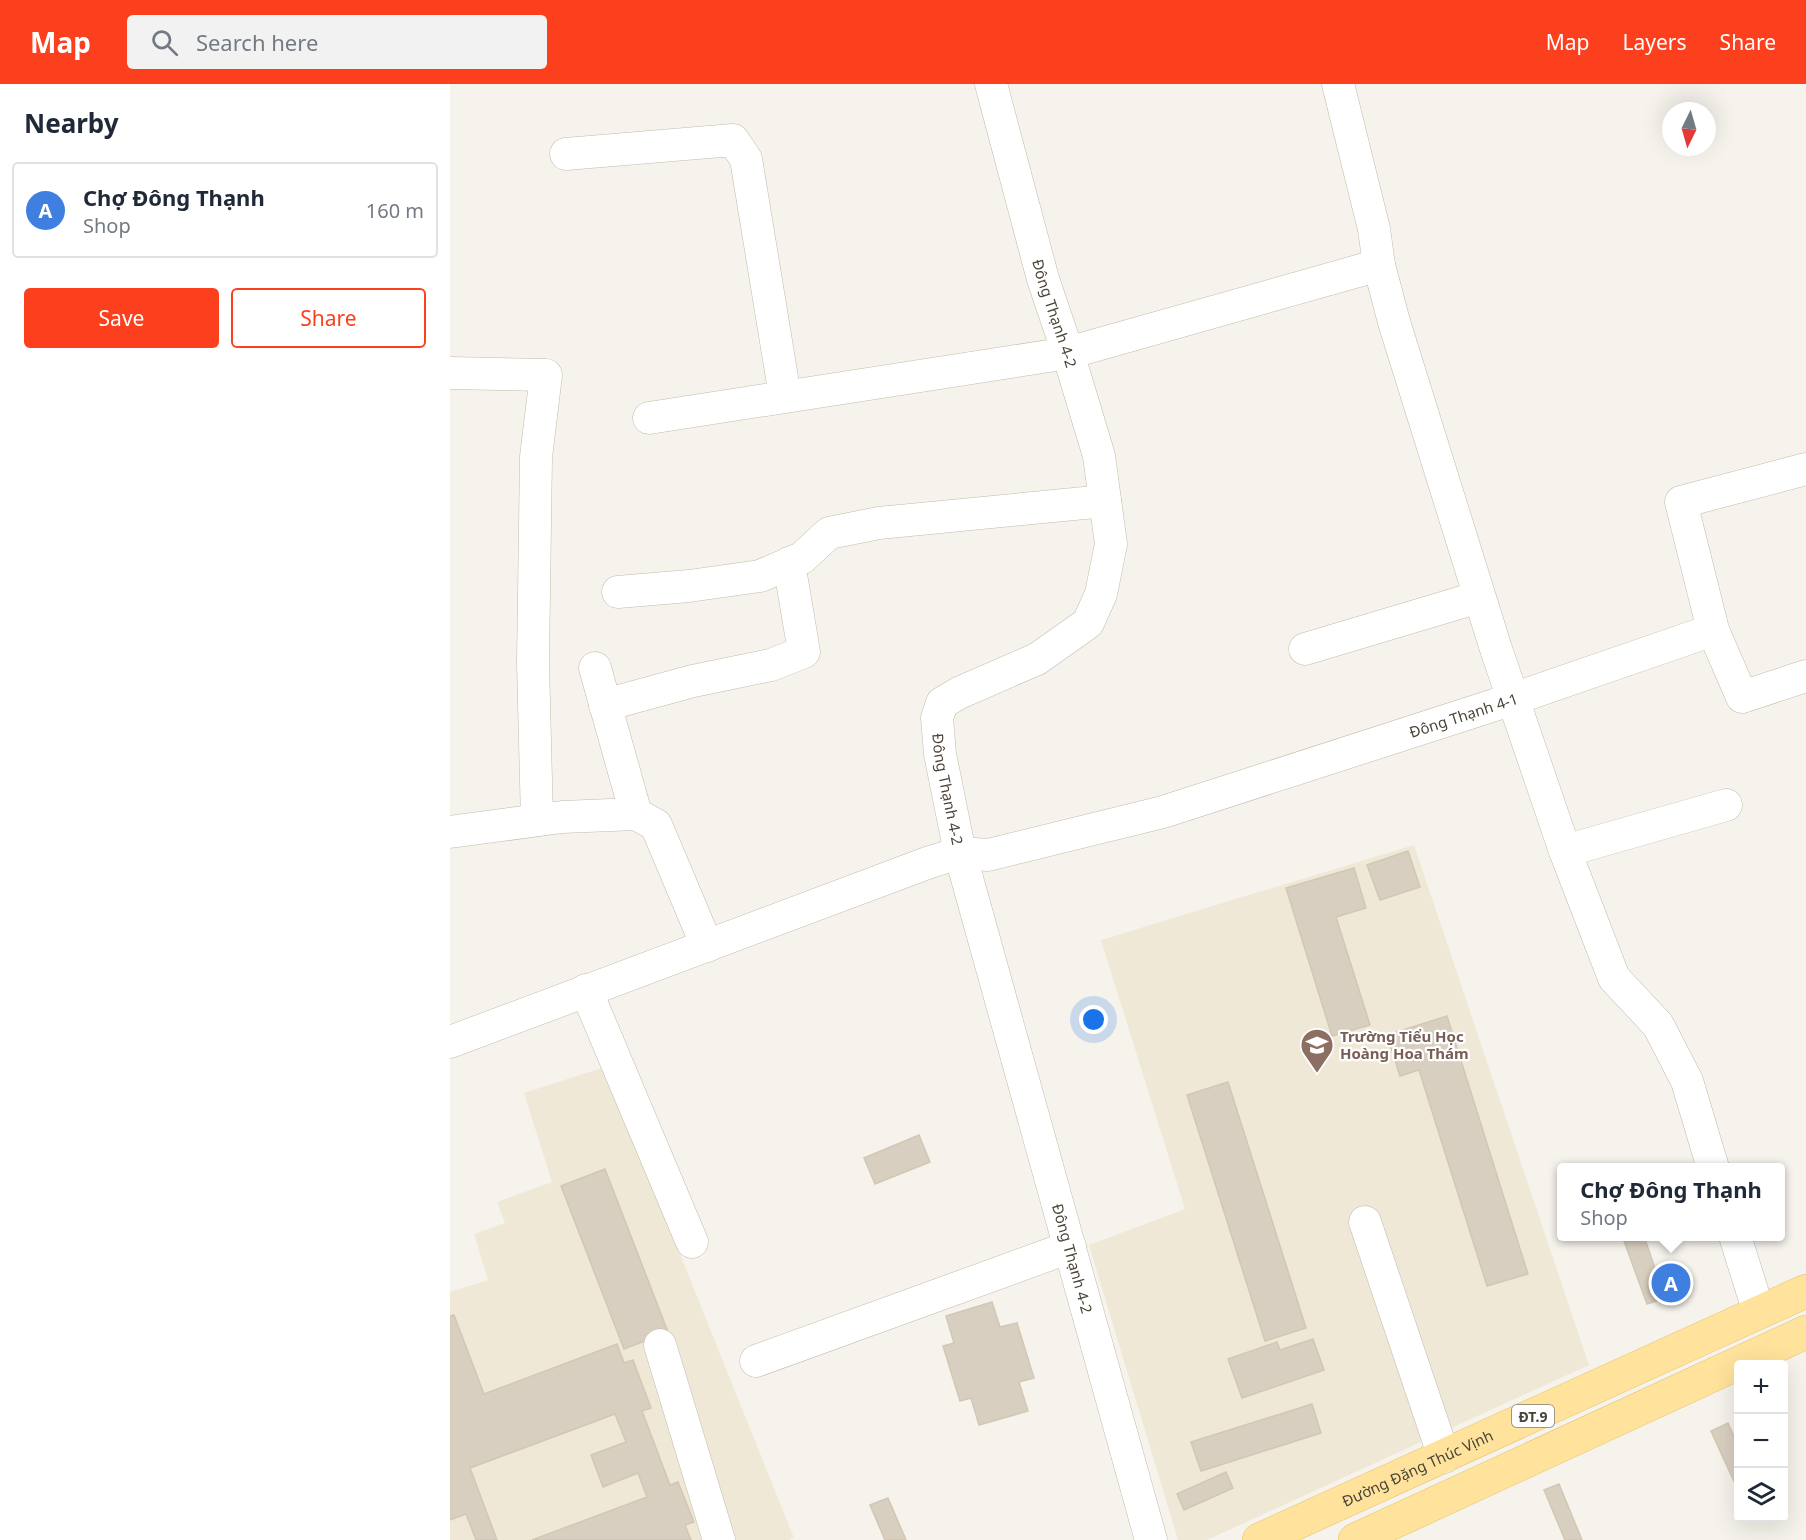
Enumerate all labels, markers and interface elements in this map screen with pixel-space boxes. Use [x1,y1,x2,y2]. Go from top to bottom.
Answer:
search box [127,15,547,69]
text: Map [30,23,91,61]
icon: search [148,26,181,59]
text: Search here [196,27,318,57]
text: Map [1546,28,1590,56]
text: Layers [1623,28,1687,56]
text: Share [1720,28,1776,56]
north arrow [1662,102,1716,156]
text: Nearby [24,105,119,141]
text: Chợ Đông Thạnh [83,182,265,212]
text: A [39,197,52,224]
text: 160 m [366,197,424,224]
text: Shop [83,212,131,239]
street label: Đông Thạnh 4-2 [1028,257,1082,370]
button: Save [24,288,219,348]
button: Share [231,288,426,348]
street label: Đông Thạnh 4-1 [1407,688,1520,742]
street label: Đông Thạnh 4-2 [928,732,968,846]
your location [1079,1005,1108,1034]
place label: Trường Tiểu Học Hoàng Hoa Thám [1340,1026,1469,1063]
school or university icon: Trường Tiểu Học Hoàng Hoa Thám [1299,1027,1335,1074]
popup [1557,1163,1785,1241]
text: Chợ Đông Thạnh [1580,1174,1762,1204]
street label: Đông Thạnh 4-2 [1048,1201,1097,1315]
text: Shop [1580,1204,1628,1231]
pin: A [1652,1260,1690,1306]
map controls [1734,1360,1788,1522]
button: + [1734,1360,1788,1414]
road number: ĐT.9 [1512,1405,1554,1427]
button: − [1734,1414,1788,1468]
street label: Đường Đặng Thúc Vịnh [1339,1425,1496,1511]
button: layers [1734,1468,1788,1522]

